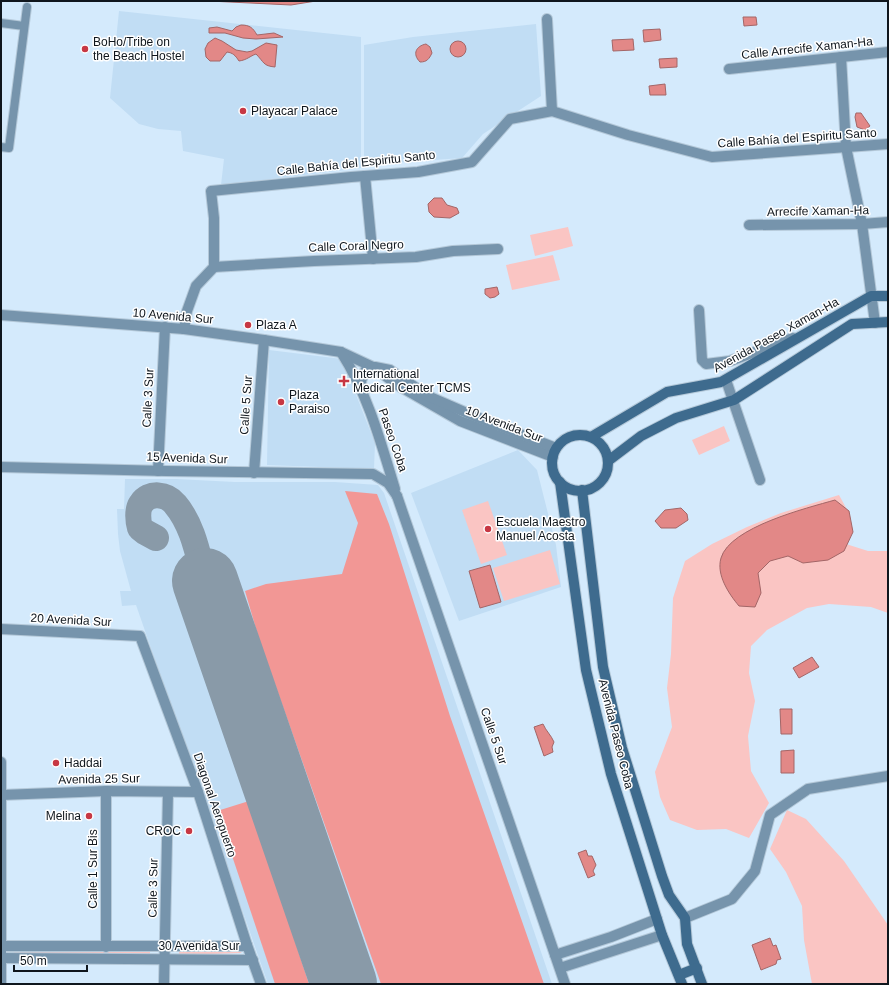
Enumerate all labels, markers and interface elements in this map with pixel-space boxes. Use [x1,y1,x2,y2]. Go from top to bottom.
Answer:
street label: Calle Arrecife Xaman-Ha [741,34,874,62]
place label: BoHo/Tribe on the Beach Hostel [93,35,184,63]
marker: BoHo/Tribe on the Beach Hostel [80,44,90,54]
place label: Playacar Palace [251,104,338,118]
marker: Playacar Palace [238,106,248,116]
street label: Calle Bahía del Espiritu Santo [717,125,877,151]
street label: Calle Bahía del Espiritu Santo [276,148,436,178]
street label: Arrecife Xaman-Ha [767,203,869,219]
street label: Calle Coral Negro [308,237,404,255]
street label: Avenida Paseo Xaman-Ha [711,294,841,375]
street label: 10 Avenida Sur [132,305,214,327]
place label: Plaza A [256,318,297,332]
marker: Plaza A [243,320,253,330]
place label: International Medical Center TCMS [353,367,471,395]
street label: Calle 3 Sur [139,368,157,428]
street label: Calle 5 Sur [237,375,255,435]
marker: International Medical Center TCMS [338,375,350,387]
place label: Plaza Paraiso [289,388,330,416]
marker: Plaza Paraiso [276,397,286,407]
street label: 10 Avenida Sur [464,403,544,445]
street label: Paseo Coba [376,406,410,474]
street label: 15 Avenida Sur [146,450,228,466]
place label: Escuela Maestro Manuel Acosta [496,515,586,543]
marker: Escuela Maestro Manuel Acosta [483,524,493,534]
street label: 20 Avenida Sur [30,611,112,629]
street label: Avenida Paseo Coba [596,678,636,791]
street label: Calle 5 Sur [478,706,510,766]
street label: Diagonal Aeropuerto [191,751,240,859]
place label: Haddai [64,756,102,770]
marker: Haddai [51,758,61,768]
street label: Avenida 25 Sur [58,771,140,787]
place label: Melina [46,809,81,823]
marker: Melina [84,811,94,821]
place label: CROC [146,824,181,838]
marker: CROC [184,826,194,836]
street label: Calle 1 Sur Bis [86,829,100,909]
street label: Calle 3 Sur [145,858,161,918]
street label: 30 Avenida Sur [158,939,240,953]
scale bar [14,947,87,973]
text: 50 m [20,954,47,968]

